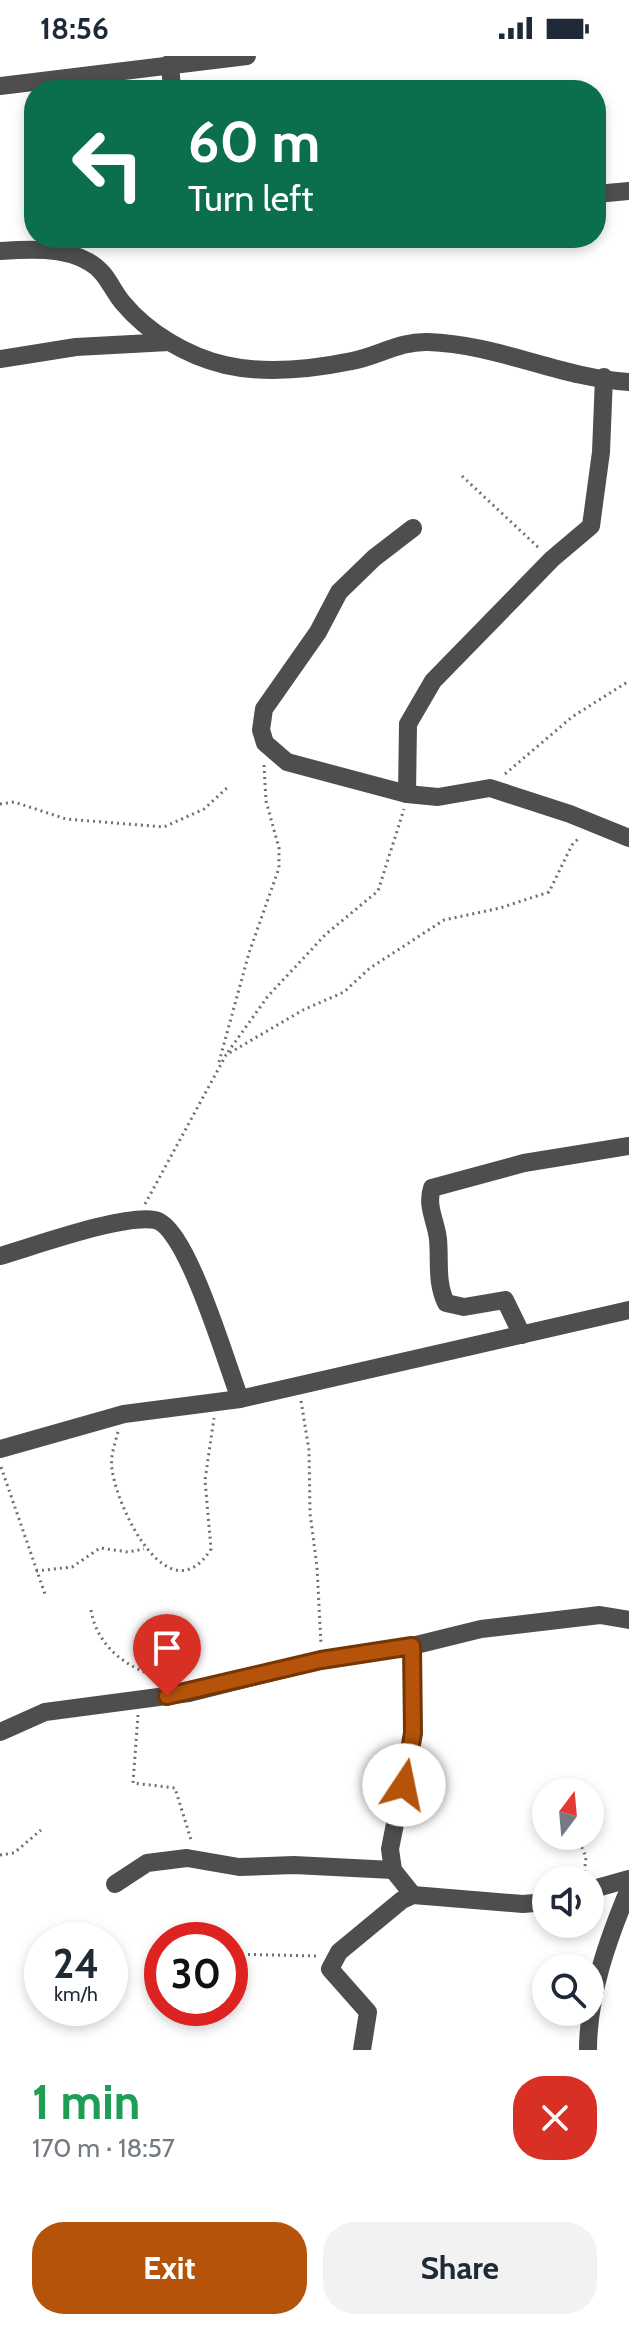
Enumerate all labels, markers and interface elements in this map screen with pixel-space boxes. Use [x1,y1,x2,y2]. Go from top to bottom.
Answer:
text: 18:56 [40,10,109,47]
text: 60 m [188,108,320,176]
icon: left [56,112,160,216]
text: Turn left [188,176,313,220]
pin [133,1614,201,1696]
icon: arrive [145,1626,189,1670]
position arrow [362,1743,446,1827]
north arrow [532,1778,604,1850]
map controls [532,1778,604,2026]
button: sound [532,1866,604,1938]
speed limit sign: 30 [144,1922,248,2026]
text: 24 [53,1939,99,1988]
button: search [532,1954,604,2026]
text: km/h [54,1982,98,2006]
text: 1 min [32,2073,140,2131]
button: close [513,2076,597,2160]
text: 170 m · 18:57 [32,2132,175,2164]
button: Exit [32,2222,307,2314]
button: Share [323,2222,597,2314]

